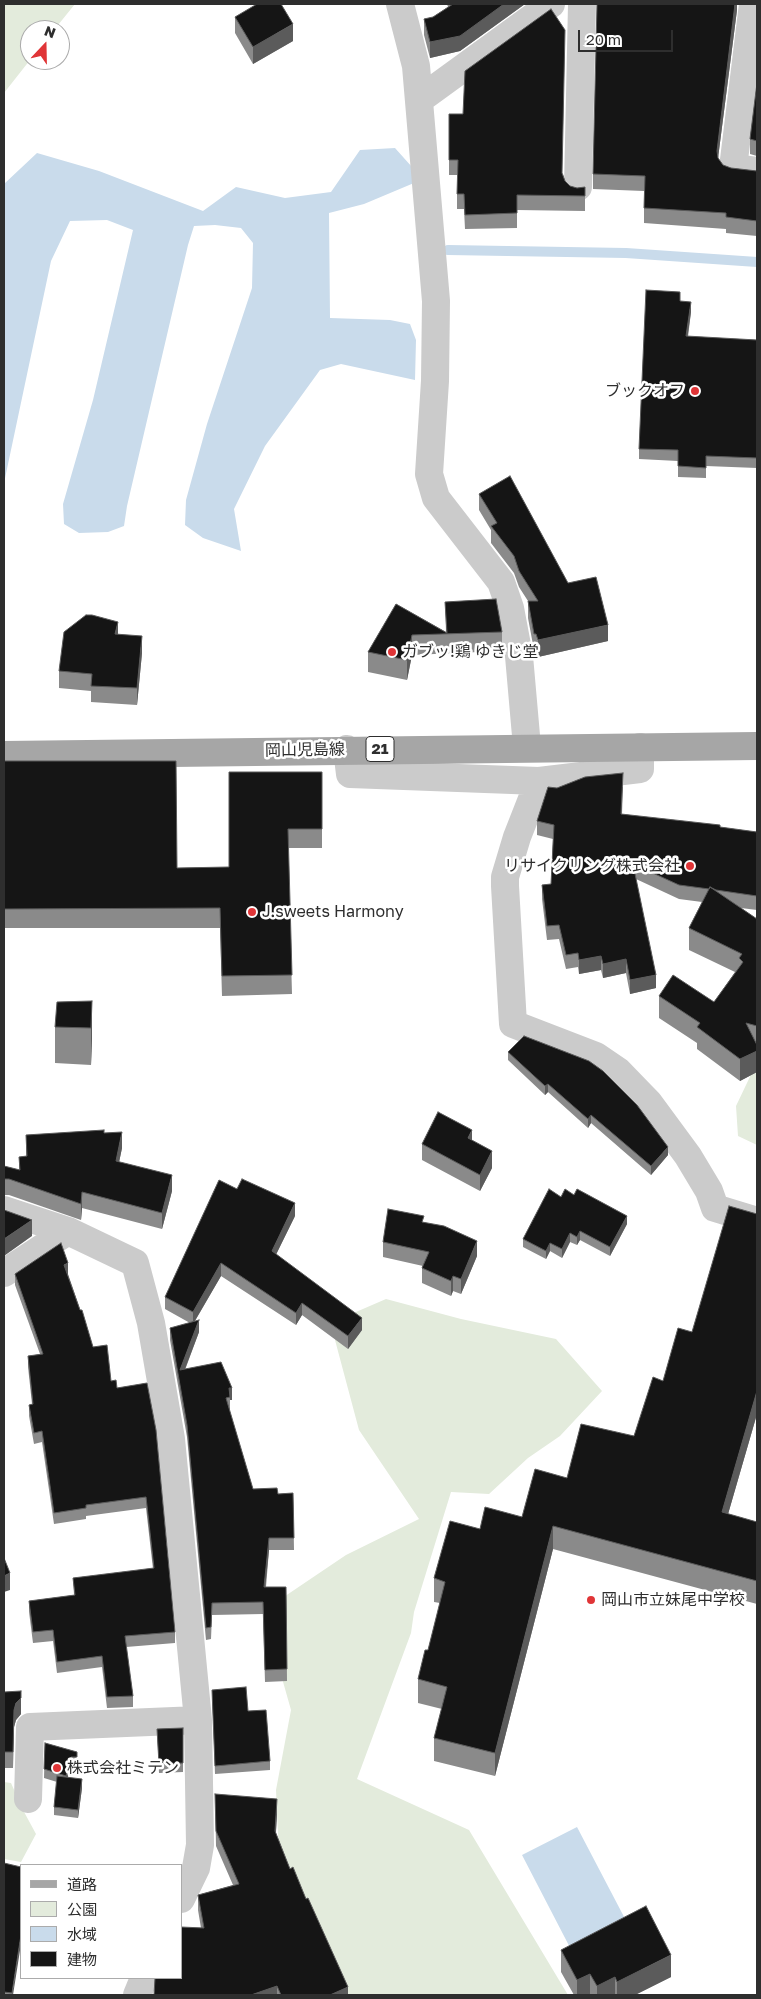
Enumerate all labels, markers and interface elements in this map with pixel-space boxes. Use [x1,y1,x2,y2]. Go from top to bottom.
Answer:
north arrow [20,20,70,70]
scale bar [581,20,676,52]
text: N [42,22,58,41]
text: 20 m [586,30,621,48]
place label: ブックオフ [605,381,685,401]
marker: ブックオフ [689,385,701,397]
place label: ガブッ!鶏 ゆきじ堂 [402,642,539,662]
marker: ガブッ!鶏 ゆきじ堂 [386,646,398,658]
road number: 21 [366,736,394,762]
street label: 岡山児島線 [265,740,345,760]
place label: リサイクリング株式会社 [504,856,680,876]
marker: リサイクリング株式会社 [684,860,696,872]
place label: J.sweets Harmony [262,902,404,922]
marker: J.sweets Harmony [246,906,258,918]
place label: 岡山市立妹尾中学校 [601,1590,745,1610]
marker: 岡山市立妹尾中学校 [585,1594,597,1606]
place label: 株式会社ミテン [67,1758,179,1778]
marker: 株式会社ミテン [51,1762,63,1774]
legend [20,1864,182,1979]
text: 道路 [67,1875,97,1893]
text: 公園 [67,1900,97,1918]
text: 水域 [67,1925,97,1943]
text: 建物 [67,1950,97,1968]

